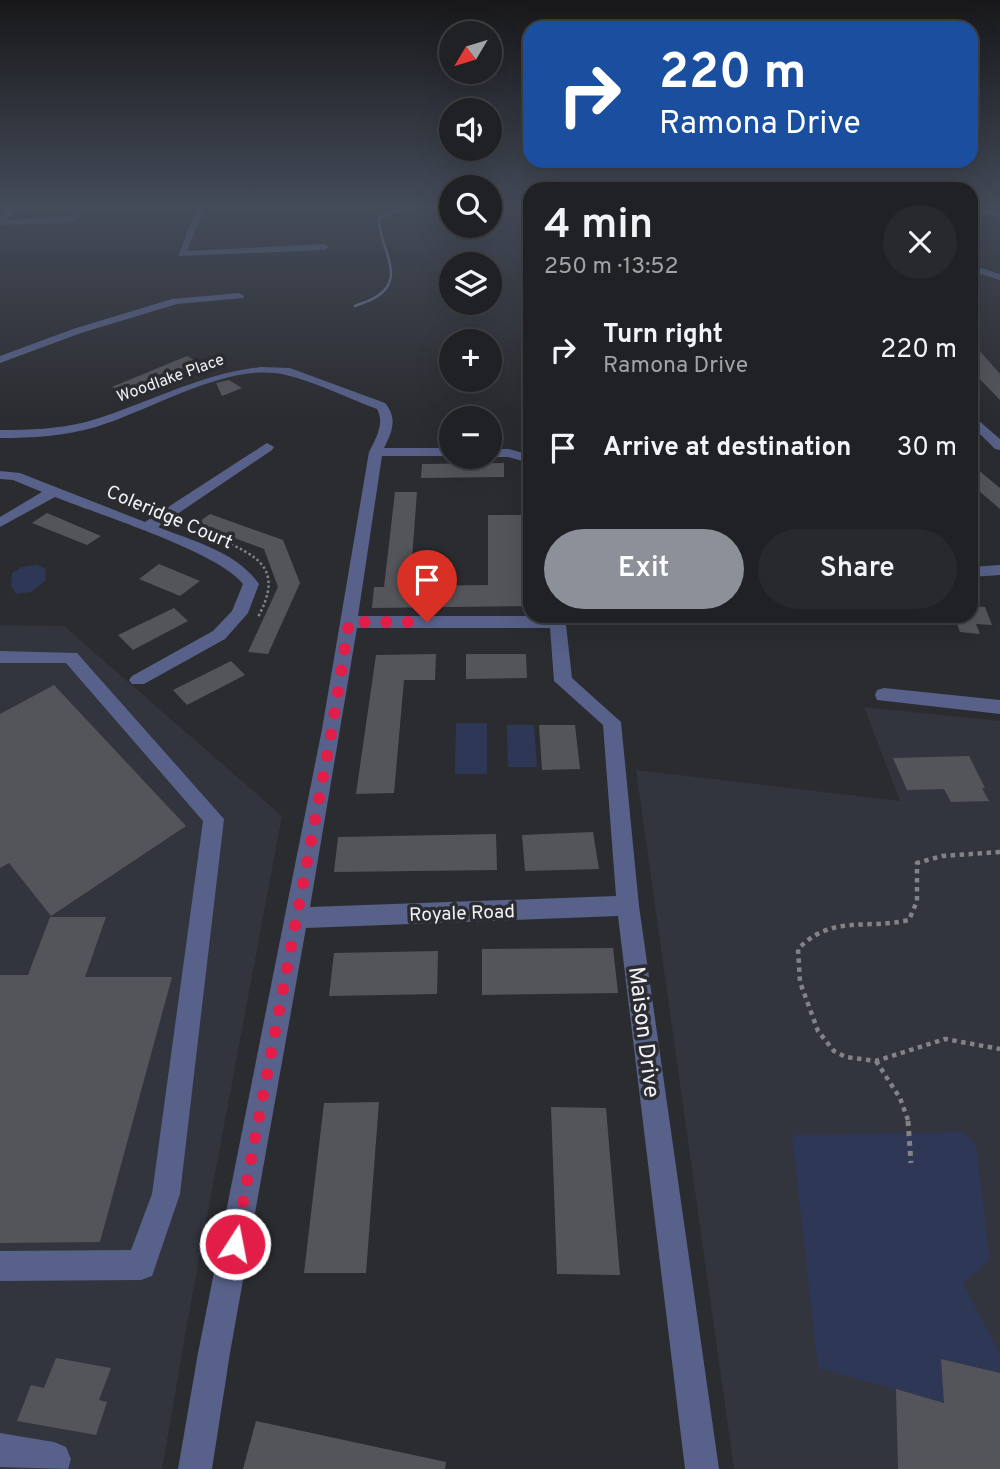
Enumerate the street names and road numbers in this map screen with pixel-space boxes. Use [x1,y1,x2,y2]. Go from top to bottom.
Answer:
street label: Woodlake Place [114,350,227,408]
street label: Coleridge Court [102,480,236,555]
street label: Royale Road [409,900,515,928]
street label: Maison Drive [620,965,665,1100]

